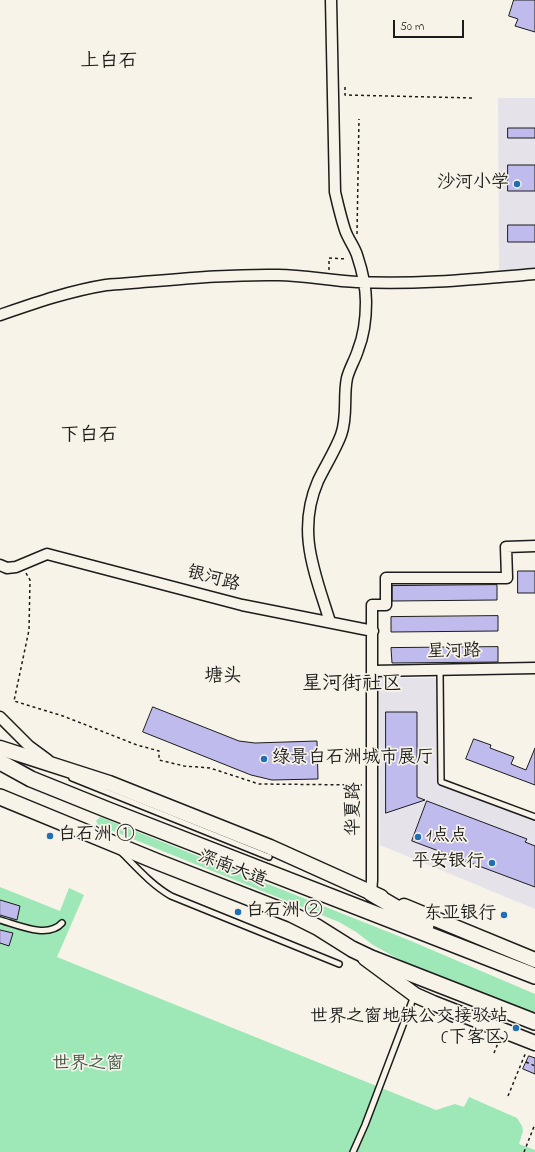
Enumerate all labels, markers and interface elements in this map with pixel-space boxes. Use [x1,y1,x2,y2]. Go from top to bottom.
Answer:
scale bar [395,12,466,38]
text: 50 m [400,18,424,36]
district label: 上白石 [81,52,137,74]
place label: 沙河小学 [437,173,509,195]
marker: 沙河小学 [512,179,522,189]
district label: 下白石 [61,426,117,448]
street label: 银河路 [184,563,242,597]
street label: 星河路 [427,642,481,664]
district label: 塘头 [204,667,242,689]
district label: 星河街社区 [302,674,402,698]
place label: 绿景白石洲城市展厅 [272,748,434,770]
marker: 绿景白石洲城市展厅 [259,754,269,764]
street label: 华夏路 [344,782,366,836]
place label: 白石洲 ① [58,825,134,847]
place label: 1点点 [426,826,468,848]
marker: 白石洲 ① [45,831,55,841]
marker: 1点点 [413,832,423,842]
street label: 深南大道 [195,847,269,893]
place label: 平安银行 [412,852,484,874]
marker: 平安银行 [487,858,497,868]
place label: 白石洲 ② [246,901,322,923]
place label: 东亚银行 [424,904,496,926]
marker: 白石洲 ② [233,907,243,917]
marker: 东亚银行 [499,910,509,920]
place label: 世界之窗地铁公交接驳站 (下客区) [310,1007,508,1050]
marker: 世界之窗地铁公交接驳站 (下客区) [511,1023,521,1033]
park label: 世界之窗 [52,1054,124,1076]

